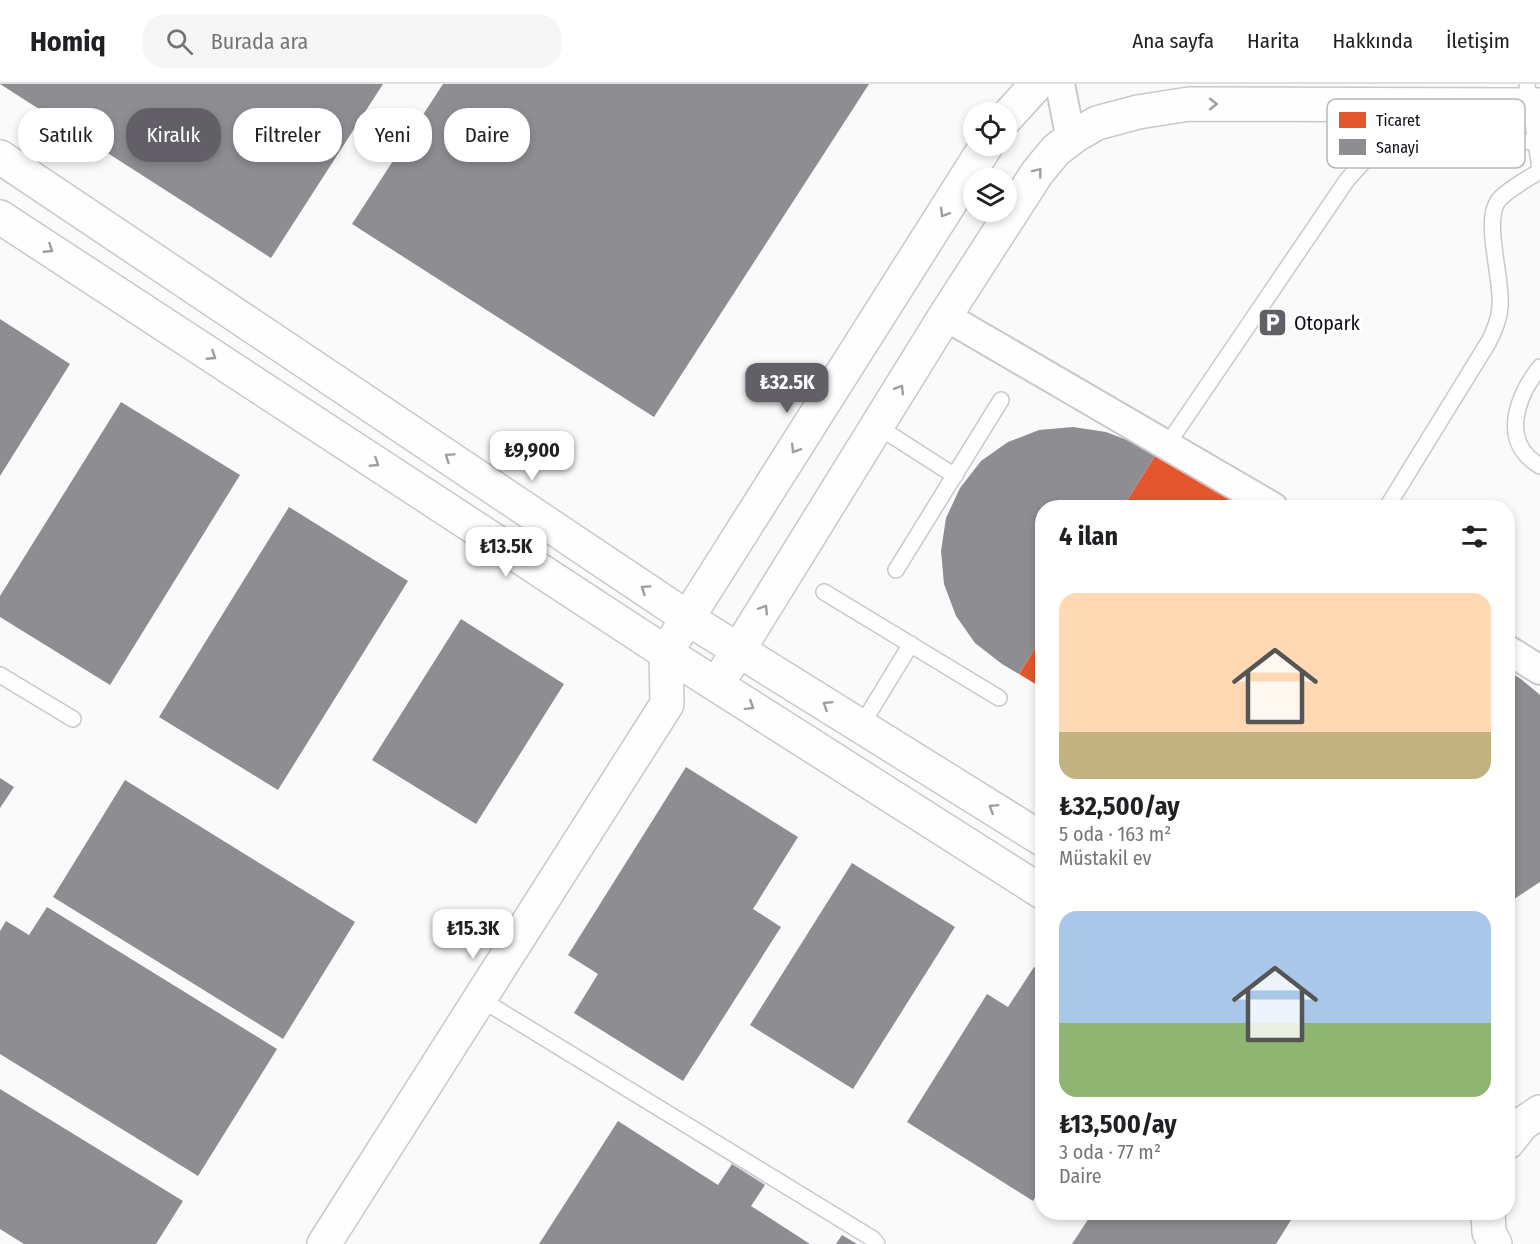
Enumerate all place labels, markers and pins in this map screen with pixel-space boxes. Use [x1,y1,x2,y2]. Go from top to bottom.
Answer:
parking icon: Otopark [1257,307,1289,339]
place label: Otopark [1294,311,1361,335]
pin: ₺32.5K [738,363,836,414]
pin: ₺9,900 [483,431,581,482]
pin: ₺13.5K [457,527,555,578]
pin: ₺15.3K [424,909,522,960]

